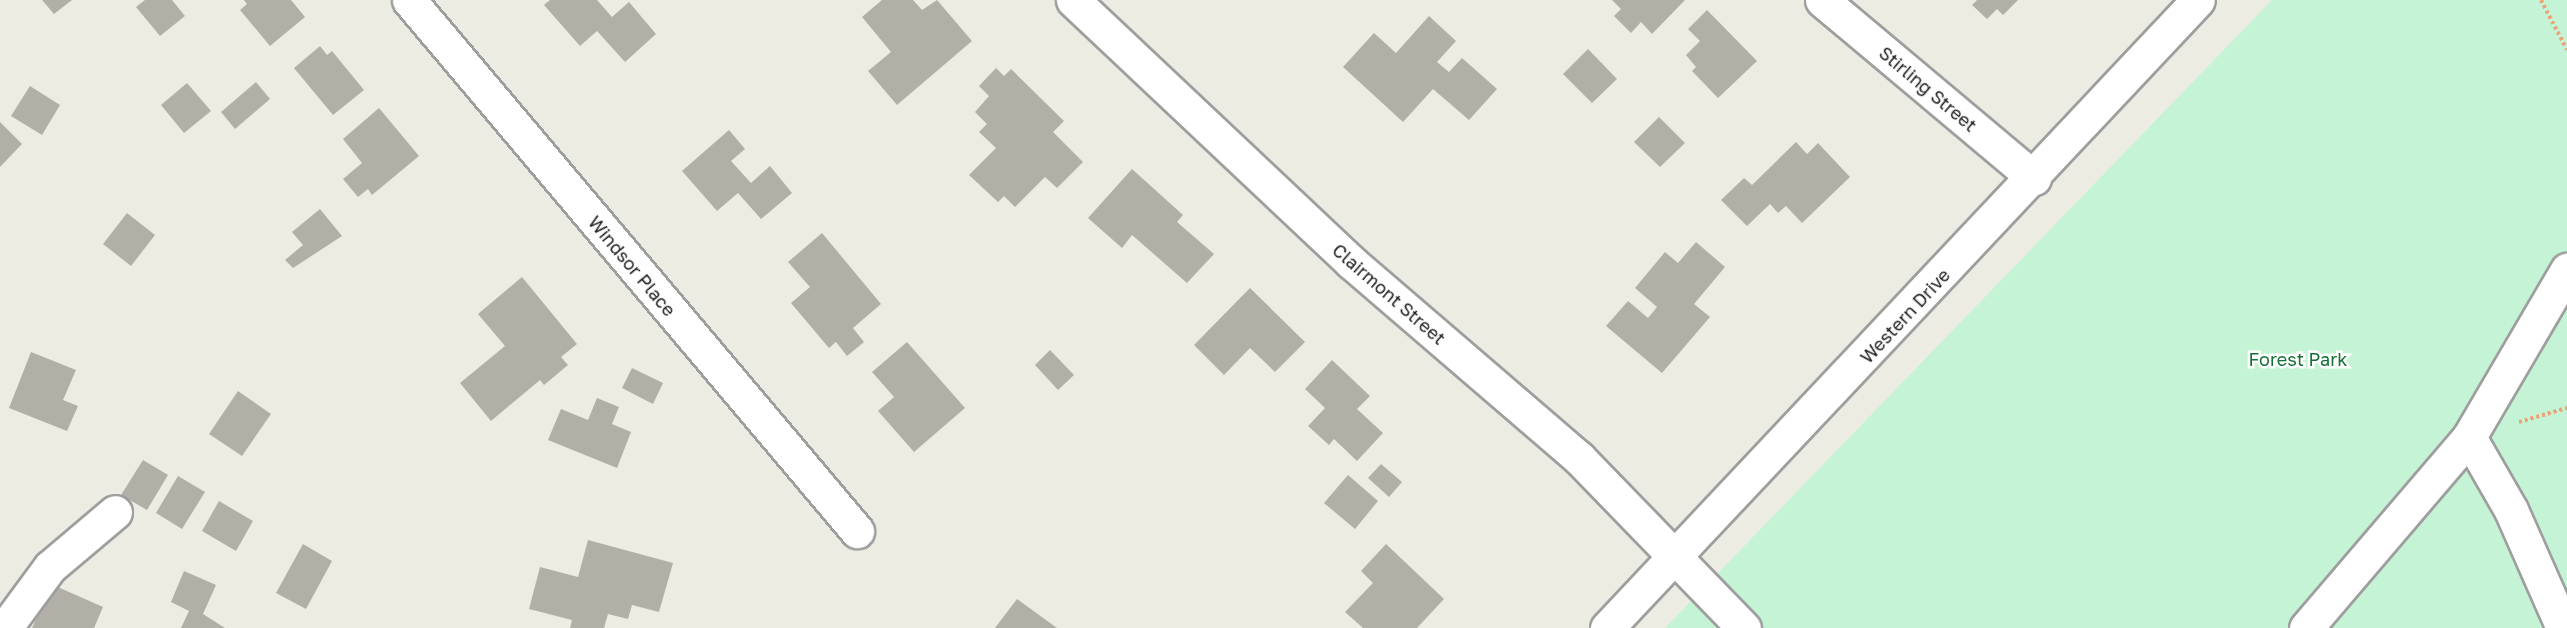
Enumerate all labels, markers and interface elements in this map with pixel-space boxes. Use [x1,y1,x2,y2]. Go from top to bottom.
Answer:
street label: Stirling Street [1875,42,1981,136]
street label: Windsor Place [584,212,680,320]
street label: Clairmont Street [1328,239,1450,349]
street label: Western Drive [1856,264,1954,368]
park label: Forest Park [2249,348,2347,370]

